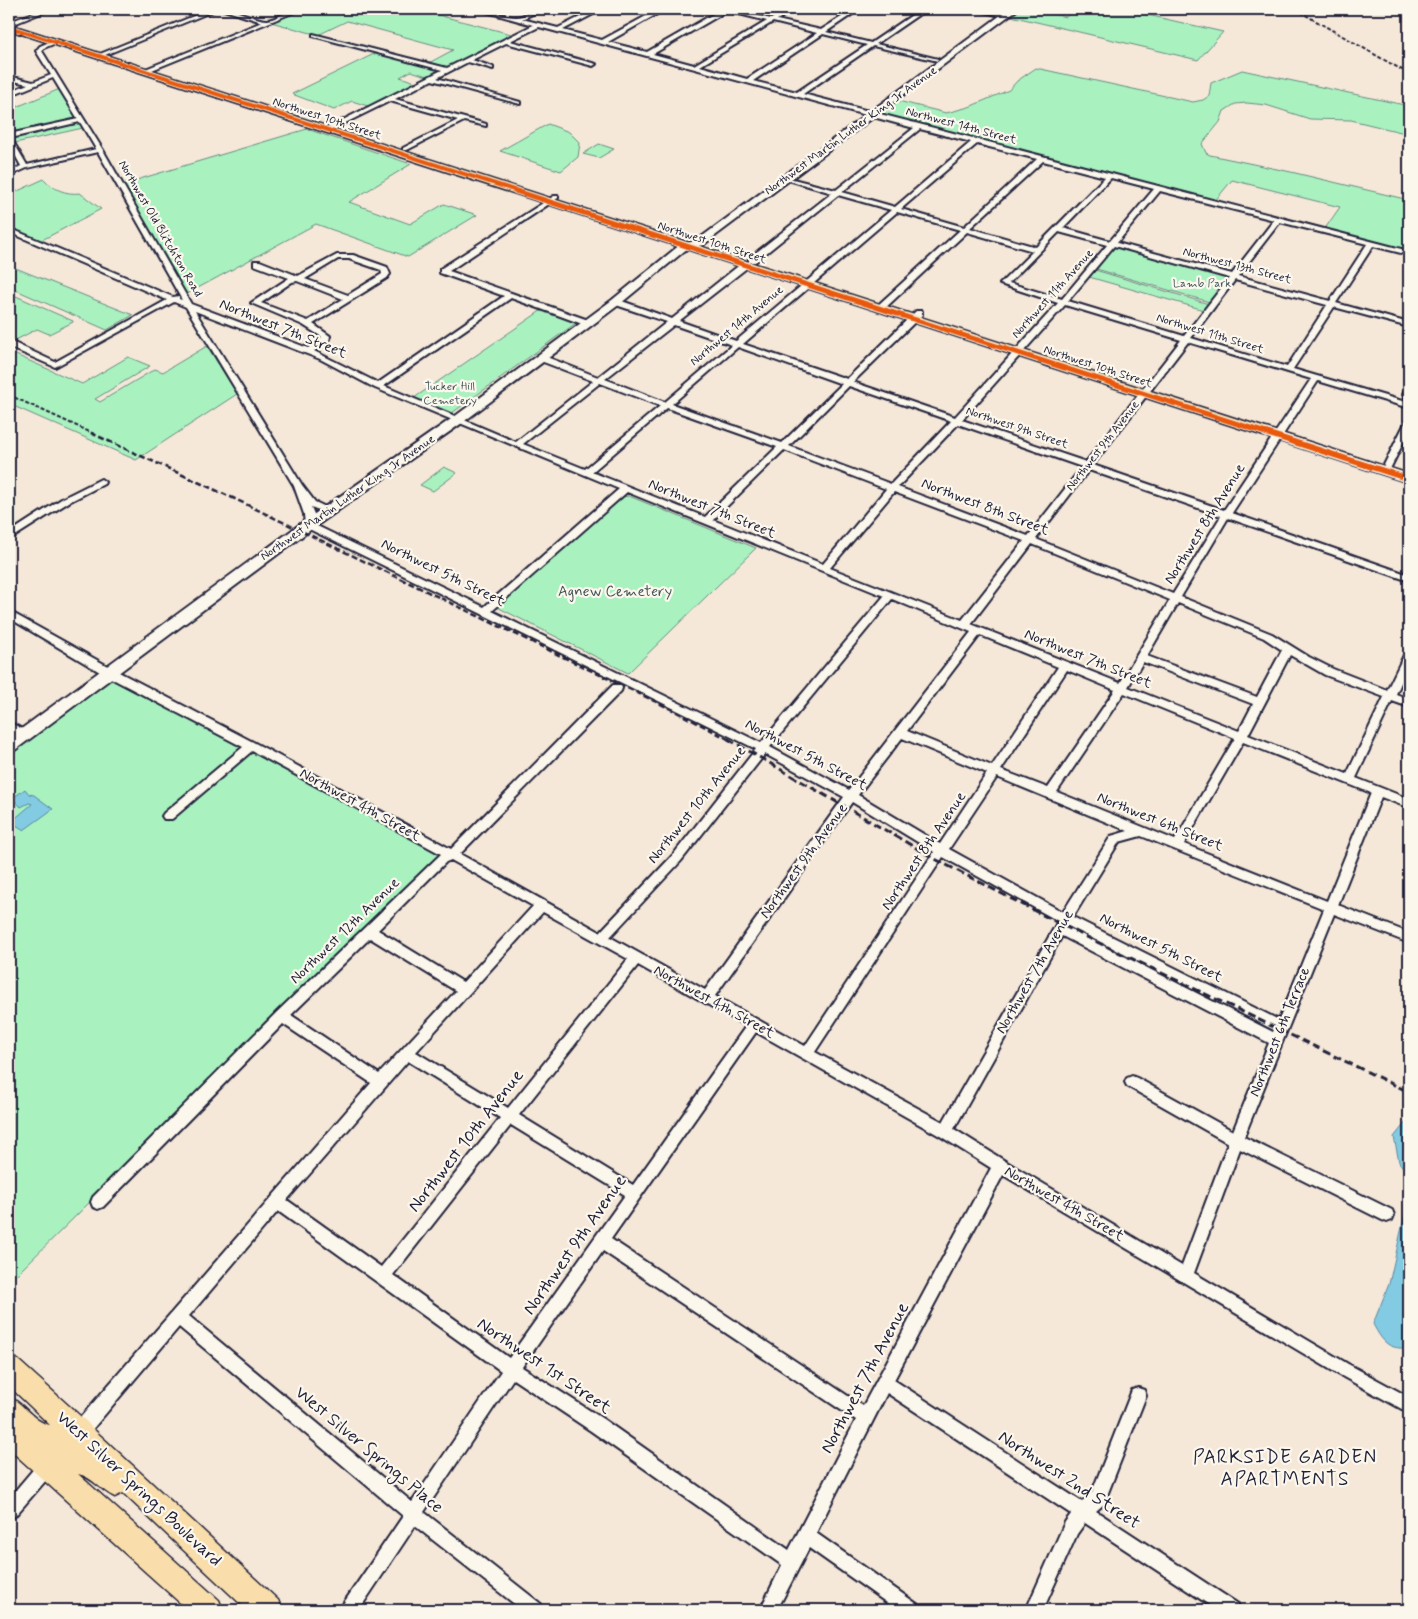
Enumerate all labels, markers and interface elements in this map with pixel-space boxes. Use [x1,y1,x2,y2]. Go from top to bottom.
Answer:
street label: Northwest Martin Luther King Jr Avenue [761,63,941,199]
street label: Northwest 10th Street [271,94,383,144]
street label: Northwest 14th Street [904,104,1018,148]
street label: Northwest Old Blitchton Road [114,158,206,300]
street label: Northwest 10th Street [656,218,768,268]
street label: Northwest 13th Street [1181,244,1293,288]
street label: Northwest 11th Avenue [1009,246,1098,342]
park label: Lamb Park [1173,276,1231,292]
street label: Northwest 14th Avenue [687,282,787,370]
street label: Northwest 7th Street [216,294,350,364]
street label: Northwest 11th Street [1154,310,1266,358]
street label: Northwest 10th Street [1042,342,1154,392]
park label: Tucker Hill Cemetery [423,379,477,409]
street label: Northwest 9th Avenue [1063,397,1143,494]
street label: Northwest 9th Street [964,403,1070,453]
street label: Northwest Martin Luther King Jr Avenue [258,431,439,565]
street label: Northwest 8th Avenue [1160,460,1250,588]
street label: Northwest 8th Street [918,473,1052,541]
street label: Northwest 7th Street [645,474,779,544]
street label: Northwest 5th Street [378,534,508,612]
park label: Agnew Cemetery [558,582,672,602]
street label: Northwest 7th Street [1021,624,1155,694]
street label: Northwest 5th Street [741,714,871,796]
street label: Northwest 10th Avenue [643,742,751,868]
street label: Northwest 4th Street [296,763,424,847]
street label: Northwest 8th Avenue [877,788,971,914]
street label: Northwest 6th Street [1094,788,1226,856]
street label: Northwest 9th Avenue [755,799,853,923]
street label: Northwest 12th Avenue [286,873,404,989]
street label: Northwest 7th Avenue [991,906,1079,1038]
street label: Northwest 5th Street [1096,908,1226,988]
street label: Northwest 4th Street [650,960,778,1044]
street label: Northwest 6th Terrace [1245,964,1315,1100]
street label: Northwest 10th Avenue [403,1064,529,1217]
street label: Northwest 4th Street [1000,1161,1128,1247]
street label: Northwest 9th Avenue [518,1170,632,1320]
street label: Northwest 7th Avenue [815,1298,915,1458]
street label: Northwest 1st Street [472,1312,616,1420]
street label: West Silver Springs Place [289,1381,448,1520]
street label: West Silver Springs Boulevard [50,1406,227,1573]
street label: Northwest 2nd Street [993,1425,1145,1535]
district label: PARKSIDE GARDEN APARTMENTS [1193,1445,1377,1492]

